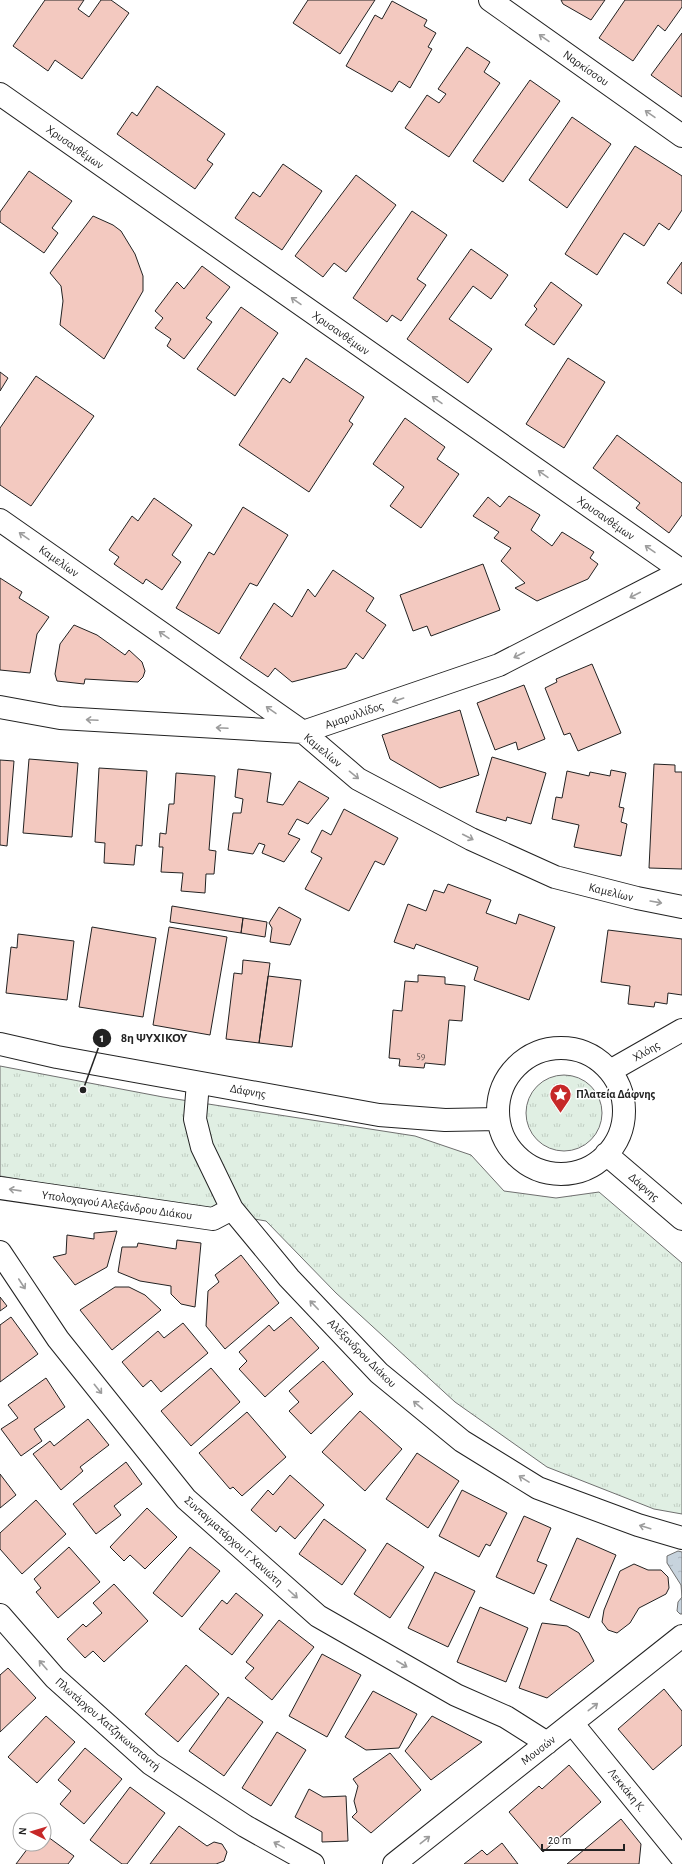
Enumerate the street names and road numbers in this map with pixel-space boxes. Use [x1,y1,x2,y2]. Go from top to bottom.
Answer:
street label: Ναρκίσσου [561,48,611,88]
street label: Χρυσανθέμων [44,123,106,171]
street label: Χρυσανθέμων [310,309,372,357]
street label: Χρυσανθέμων [575,494,637,542]
street label: Καμελίων [37,543,81,579]
street label: Αμαρυλλίδος [323,699,385,732]
street label: Καμελίων [302,731,344,769]
street label: Καμελίων [588,881,634,903]
street label: Χλόης [630,1038,662,1064]
street label: Δάφνης [229,1082,267,1101]
street label: Δάφνης [626,1171,662,1204]
street label: Υπολοχαγού Αλεξάνδρου Διάκου [41,1189,193,1222]
street label: Αλέξανδρου Διάκου [325,1316,399,1390]
street label: Συνταγματάρχου Γ. Χανιώτη [183,1494,285,1588]
street label: Πλωτάρχου Χατζηκωνσταντή [53,1675,163,1774]
street label: Μουσών [519,1733,557,1767]
street label: Λεκκάκη Κ. [606,1766,648,1814]

